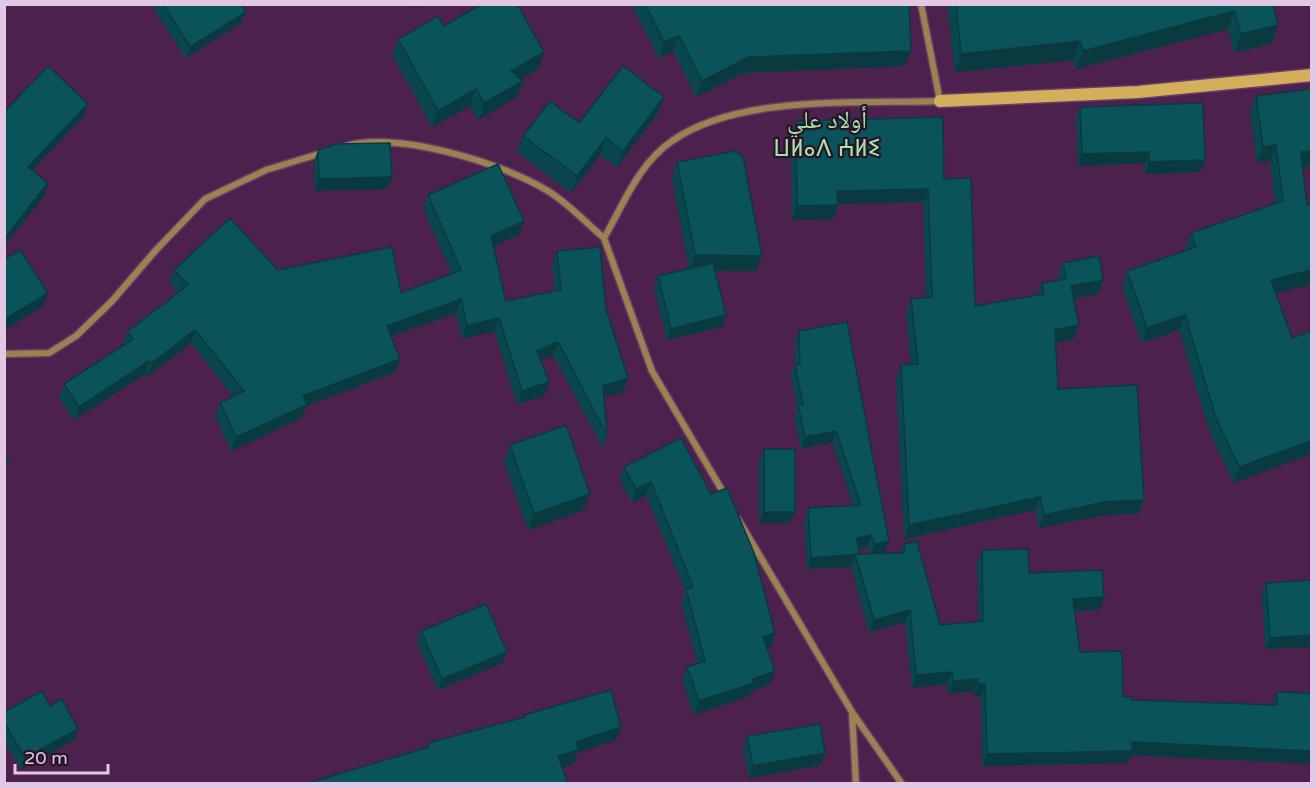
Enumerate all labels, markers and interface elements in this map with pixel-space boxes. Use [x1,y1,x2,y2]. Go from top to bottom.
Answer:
district label: أولاد علي ⵡⵍⴰⴷ ⵄⵍⵉ [773,106,881,163]
scale bar [15,737,108,775]
text: 20 m [24,747,68,769]

